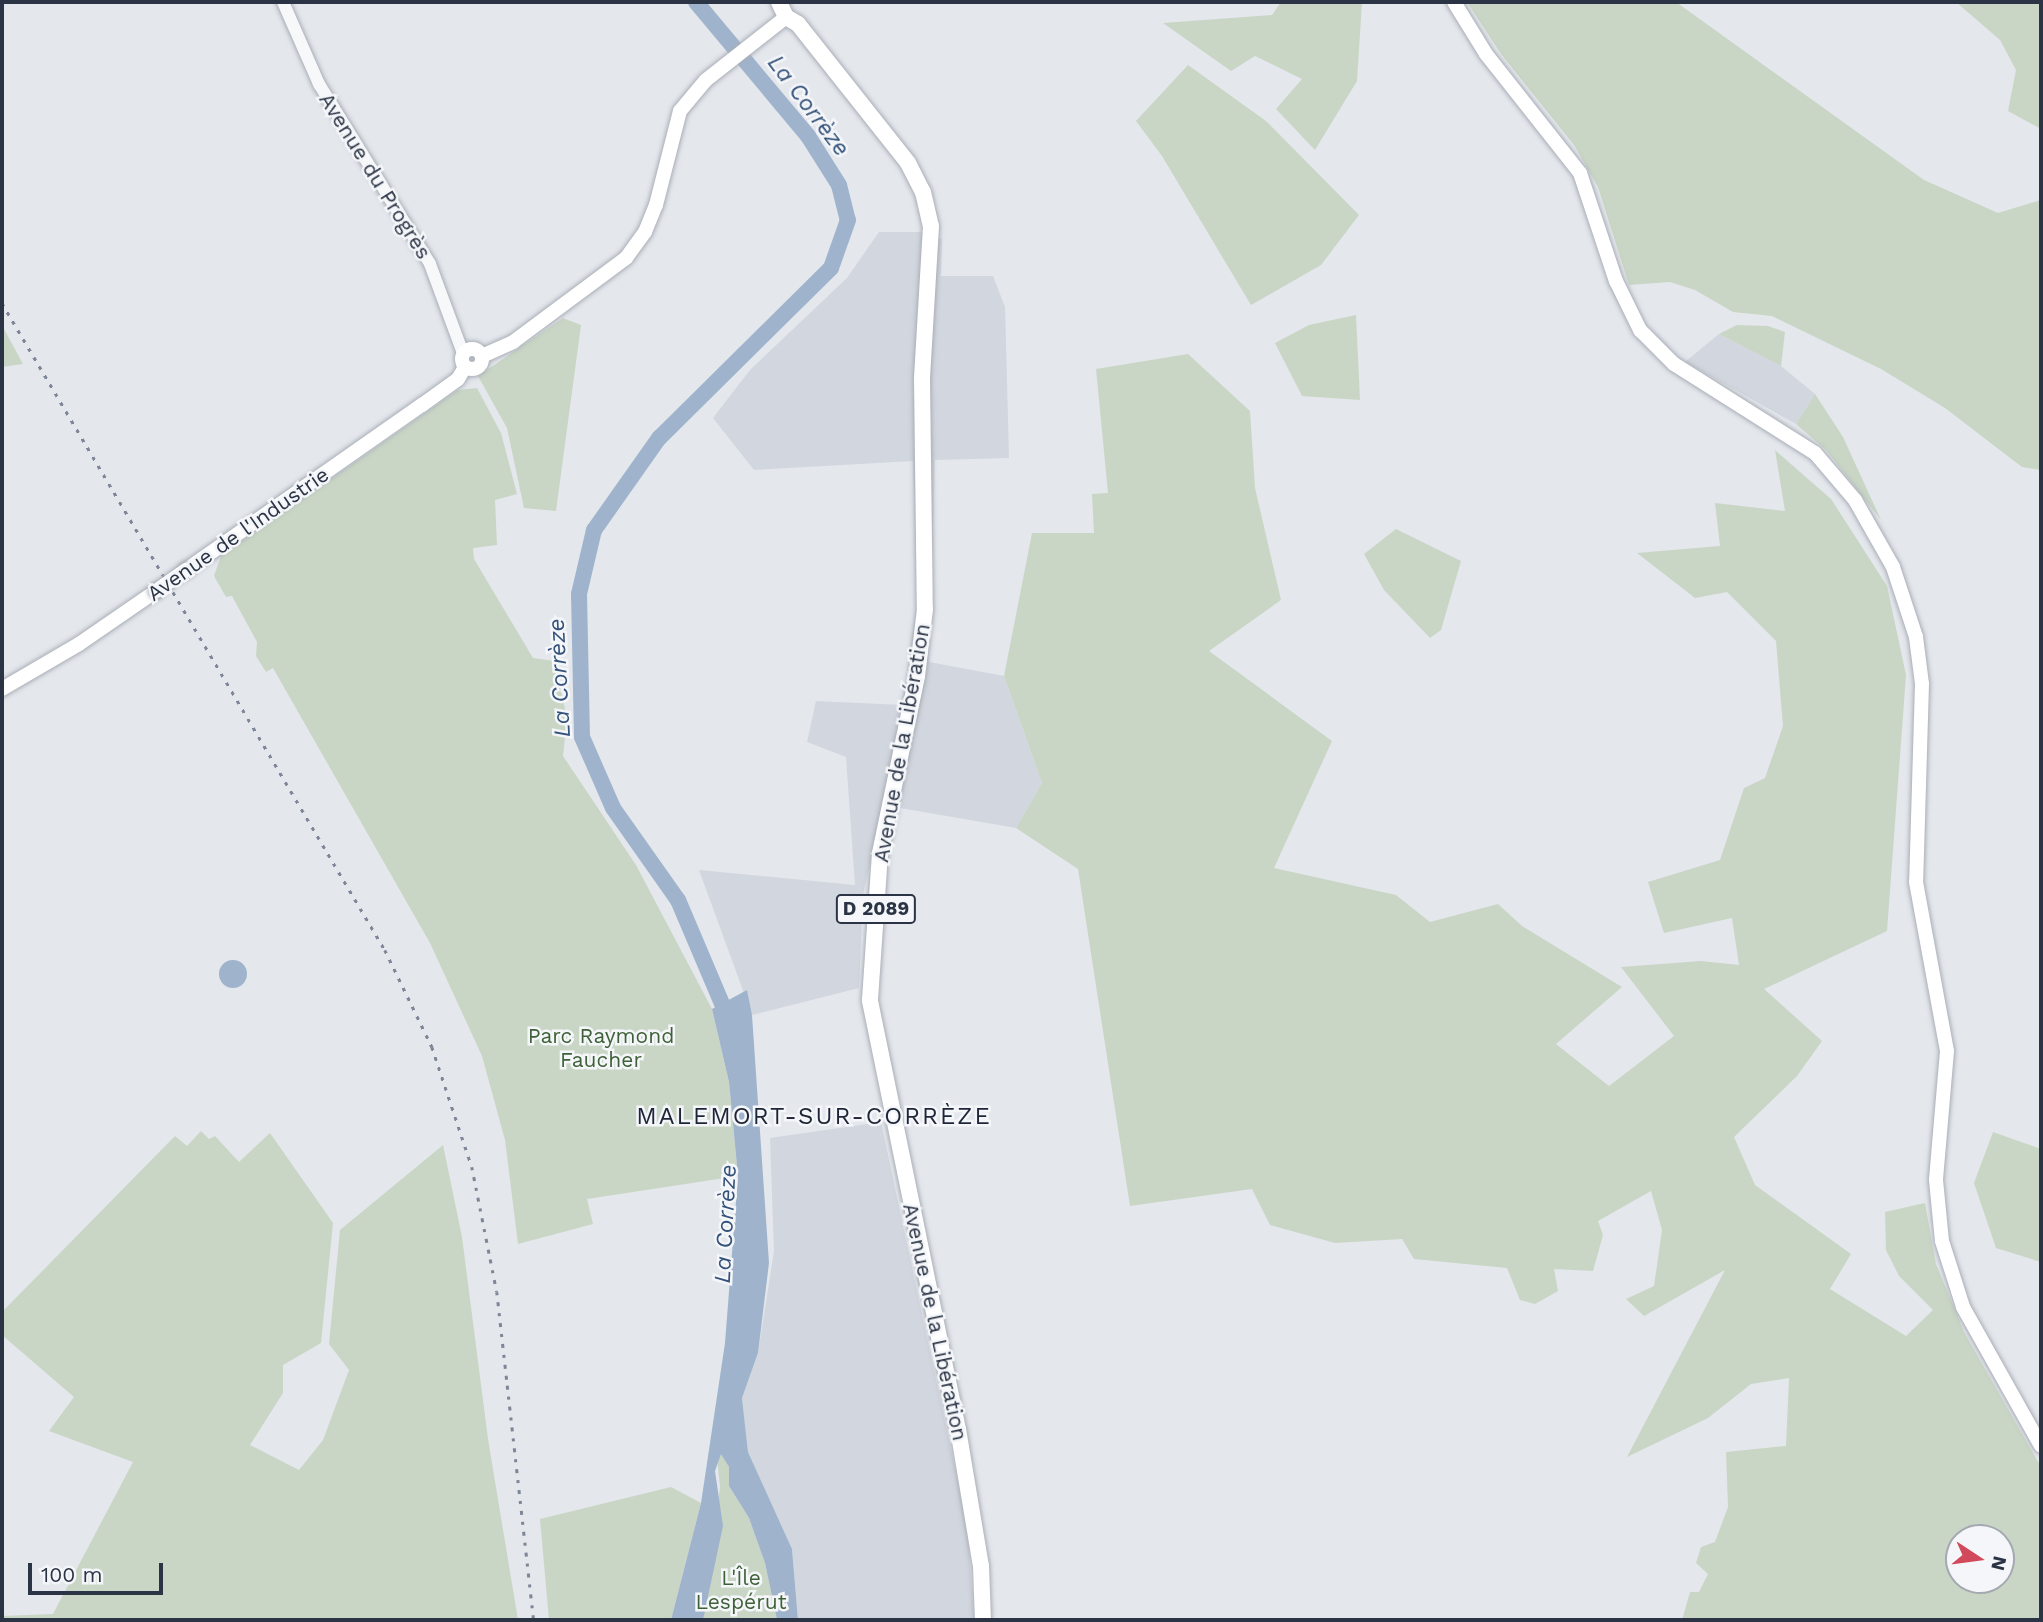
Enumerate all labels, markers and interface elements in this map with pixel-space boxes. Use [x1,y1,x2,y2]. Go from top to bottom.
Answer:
water label: La Corrèze [761,50,855,162]
street label: Avenue du Progrès [314,88,436,264]
street label: Avenue de l'Industrie [142,462,334,606]
water label: La Corrèze [543,618,577,738]
street label: Avenue de la Libération [869,621,935,865]
road number: D 2089 [836,894,916,925]
park label: Parc Raymond Faucher [528,1023,674,1073]
district label: MALEMORT-SUR-CORRÈZE [639,1103,989,1131]
water label: La Corrèze [709,1164,743,1284]
street label: Avenue de la Libération [897,1201,973,1443]
north arrow [1945,1524,2015,1594]
scale bar [32,1548,166,1592]
text: N [1986,1554,2012,1573]
text: 100 m [41,1562,103,1587]
park label: L'Île Lespérut [695,1565,787,1615]

